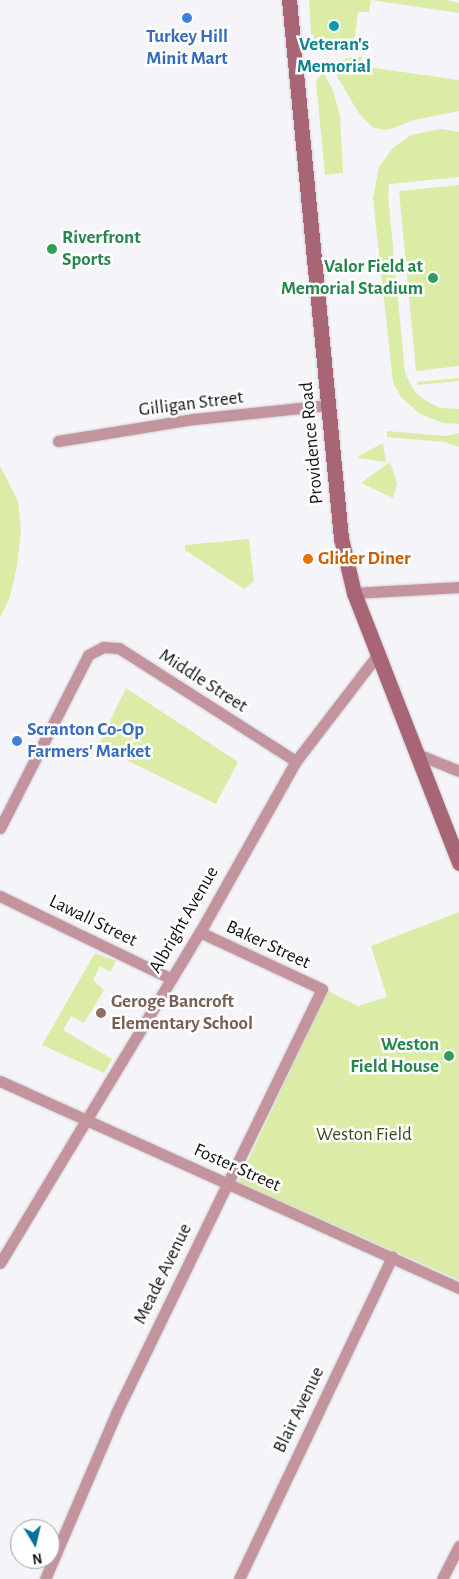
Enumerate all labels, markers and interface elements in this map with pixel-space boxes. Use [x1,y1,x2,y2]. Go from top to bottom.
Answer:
marker: Turkey Hill Minit Mart [181,12,193,24]
marker: Veteran's Memorial [328,20,340,32]
place label: Turkey Hill Minit Mart [146,26,228,70]
place label: Veteran's Memorial [297,34,371,78]
place label: Riverfront Sports [62,227,141,271]
marker: Riverfront Sports [46,243,58,255]
place label: Valor Field at Memorial Stadium [281,256,423,300]
marker: Valor Field at Memorial Stadium [427,272,439,284]
street label: Providence Road [295,381,329,505]
street label: Gilligan Street [137,386,245,422]
place label: Glider Diner [318,548,411,570]
marker: Glider Diner [302,553,314,565]
street label: Middle Street [155,644,251,718]
place label: Scranton Co-Op Farmers' Market [27,719,151,763]
marker: Scranton Co-Op Farmers' Market [11,735,23,747]
street label: Albright Avenue [144,862,224,978]
street label: Lawall Street [45,890,141,952]
street label: Baker Street [222,916,314,974]
place label: Geroge Bancroft Elementary School [111,991,253,1035]
marker: Geroge Bancroft Elementary School [95,1007,107,1019]
place label: Weston Field House [350,1034,439,1078]
marker: Weston Field House [443,1050,455,1062]
park label: Weston Field [316,1124,412,1146]
street label: Foster Street [190,1139,284,1197]
street label: Meade Avenue [129,1220,197,1328]
street label: Blair Avenue [268,1363,330,1457]
north arrow [10,1519,60,1569]
text: N [31,1550,43,1566]

